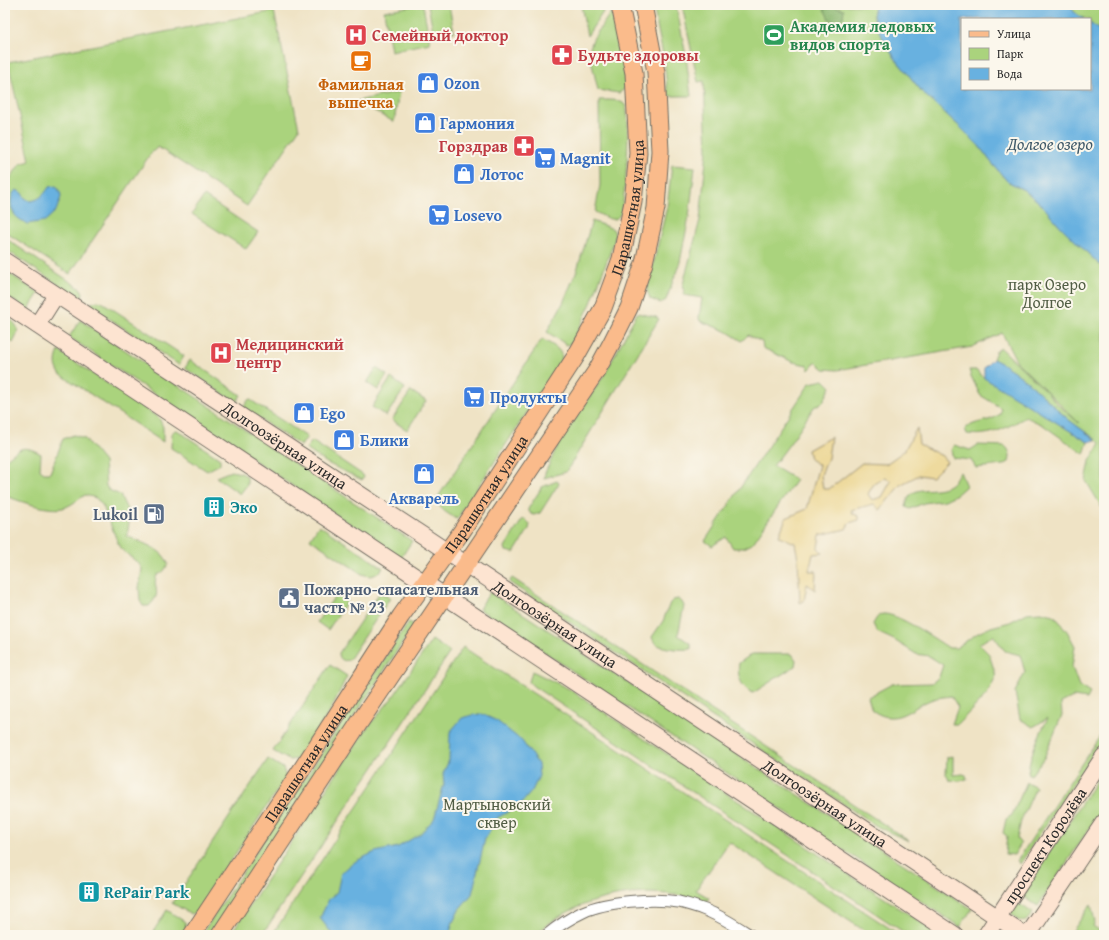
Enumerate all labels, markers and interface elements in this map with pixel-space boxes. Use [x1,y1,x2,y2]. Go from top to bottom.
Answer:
place label: Академия ледовых видов спорта [790,14,935,56]
legend [961,18,1091,90]
hospital icon: Семейный доктор [343,22,369,48]
sports icon: Академия ледовых видов спорта [761,22,787,48]
place label: Семейный доктор [372,23,508,47]
text: Улица [997,25,1031,42]
pharmacy icon: Будьте здоровы [549,42,575,68]
place label: Будьте здоровы [578,43,699,67]
text: Парк [997,45,1024,62]
cafe icon: Фамильная выпечка [348,48,374,74]
text: Вода [997,65,1022,82]
shop icon: Ozon [415,70,441,96]
place label: Ozon [444,71,480,95]
place label: Фамильная выпечка [318,72,404,114]
shop icon: Гармония [412,110,438,136]
place label: Гармония [440,111,515,135]
water label: Долгое озеро [1006,131,1093,156]
pharmacy icon: Горздрав [511,133,537,159]
place label: Горздрав [439,134,508,158]
street label: Парашютная улица [604,139,650,279]
supermarket icon: Magnit [532,145,558,171]
place label: Magnit [560,146,611,170]
shop icon: Лотос [451,161,477,187]
place label: Лотос [480,162,524,186]
supermarket icon: Losevo [426,202,452,228]
place label: Losevo [454,203,502,227]
park label: парк Озеро Долгое [1008,272,1086,314]
place label: Медицинский центр [236,332,344,374]
hospital icon: Медицинский центр [208,340,234,366]
supermarket icon: Продукты [461,384,487,410]
place label: Продукты [490,385,567,409]
street label: Долгоозёрная улица [217,395,353,495]
shop icon: Ego [291,400,317,426]
place label: Ego [320,401,346,425]
shop icon: Блики [331,427,357,453]
place label: Блики [360,428,409,452]
street label: Парашютная улица [438,430,534,558]
shop icon: Акварель [411,461,437,487]
place label: Акварель [389,486,459,510]
building icon: Эко [201,494,227,520]
place label: Эко [230,495,258,519]
fuel station icon: Lukoil [141,501,167,527]
place label: Lukoil [93,502,138,526]
street label: Долгоозёрная улица [487,573,623,674]
place label: Пожарно-спасательная часть № 23 [304,577,479,619]
public building icon: Пожарно-спасательная часть № 23 [276,585,302,611]
street label: Парашютная улица [258,699,353,827]
street label: Долгоозёрная улица [757,752,893,853]
street label: проспект Королёва [998,782,1092,909]
park label: Мартыновский сквер [443,792,551,834]
building icon: RePair Park [76,879,102,905]
place label: RePair Park [104,880,190,904]

